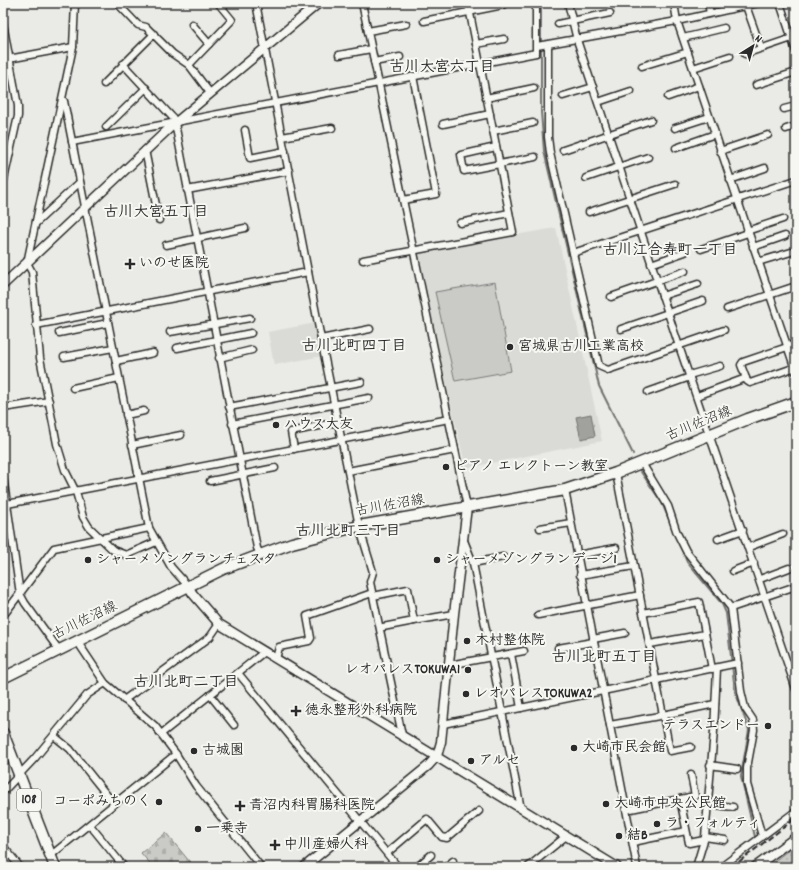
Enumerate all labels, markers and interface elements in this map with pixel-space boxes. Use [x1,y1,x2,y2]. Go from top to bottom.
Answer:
north arrow [733,26,773,66]
text: N [751,32,765,48]
district label: 古川大宮六丁目 [389,57,495,79]
district label: 古川大宮五丁目 [103,202,209,224]
district label: 古川江合寿町一丁目 [602,240,738,262]
place label: いのせ医院 [139,254,209,274]
marker: いのせ医院 [124,258,136,270]
district label: 古川北町四丁目 [301,336,407,358]
place label: 宮城県古川工業高校 [518,337,644,357]
marker: 宮城県古川工業高校 [505,342,515,352]
street label: 古川佐沼線 [663,402,735,446]
place label: ハウス大友 [284,415,353,435]
marker: ハウス大友 [271,420,281,430]
place label: ピアノ エレクトーン教室 [454,457,608,477]
marker: ピアノ エレクトーン教室 [441,462,451,472]
street label: 古川佐沼線 [354,490,426,522]
district label: 古川北町三丁目 [295,521,401,543]
place label: シャーメゾングランチェスタ [96,550,277,570]
place label: シャーメゾングランデージ1 [445,550,617,570]
marker: シャーメゾングランチェスタ [83,555,93,565]
marker: シャーメゾングランデージ1 [432,555,442,565]
street label: 古川佐沼線 [49,597,121,645]
place label: 木村整体院 [475,631,545,651]
marker: 木村整体院 [462,636,472,646]
district label: 古川北町五丁目 [551,647,657,669]
place label: レオパレスTOKUWA1 [344,660,460,680]
marker: レオパレスTOKUWA1 [463,665,473,675]
district label: 古川北町二丁目 [133,672,239,694]
place label: レオパレスTOKUWA2 [474,684,593,704]
marker: レオパレスTOKUWA2 [461,689,471,699]
place label: 徳永整形外科病院 [305,701,417,721]
marker: 徳永整形外科病院 [290,705,302,717]
place label: テラスエンドー [663,716,760,736]
marker: テラスエンドー [763,721,773,731]
place label: 大崎市民会館 [582,738,666,758]
place label: 古城園 [202,741,244,761]
marker: 大崎市民会館 [569,743,579,753]
marker: 古城園 [189,746,199,756]
place label: アルセ [479,751,520,771]
marker: アルセ [466,756,476,766]
road number: 108 [17,789,41,811]
place label: コーポみちのく [53,792,151,812]
place label: 大崎市中央公民館 [614,794,726,814]
place label: 青沼内科胃腸科医院 [249,796,375,816]
marker: コーポみちのく [154,797,164,807]
marker: 大崎市中央公民館 [601,799,611,809]
marker: 青沼内科胃腸科医院 [234,800,246,812]
place label: ラ・フォルティ [665,814,761,834]
place label: 一乗寺 [206,819,248,839]
marker: ラ・フォルティ [652,819,662,829]
marker: 一乗寺 [193,824,203,834]
place label: 結B [627,826,648,846]
marker: 結B [614,831,624,841]
place label: 中川産婦人科 [284,835,369,855]
marker: 中川産婦人科 [269,839,281,851]

